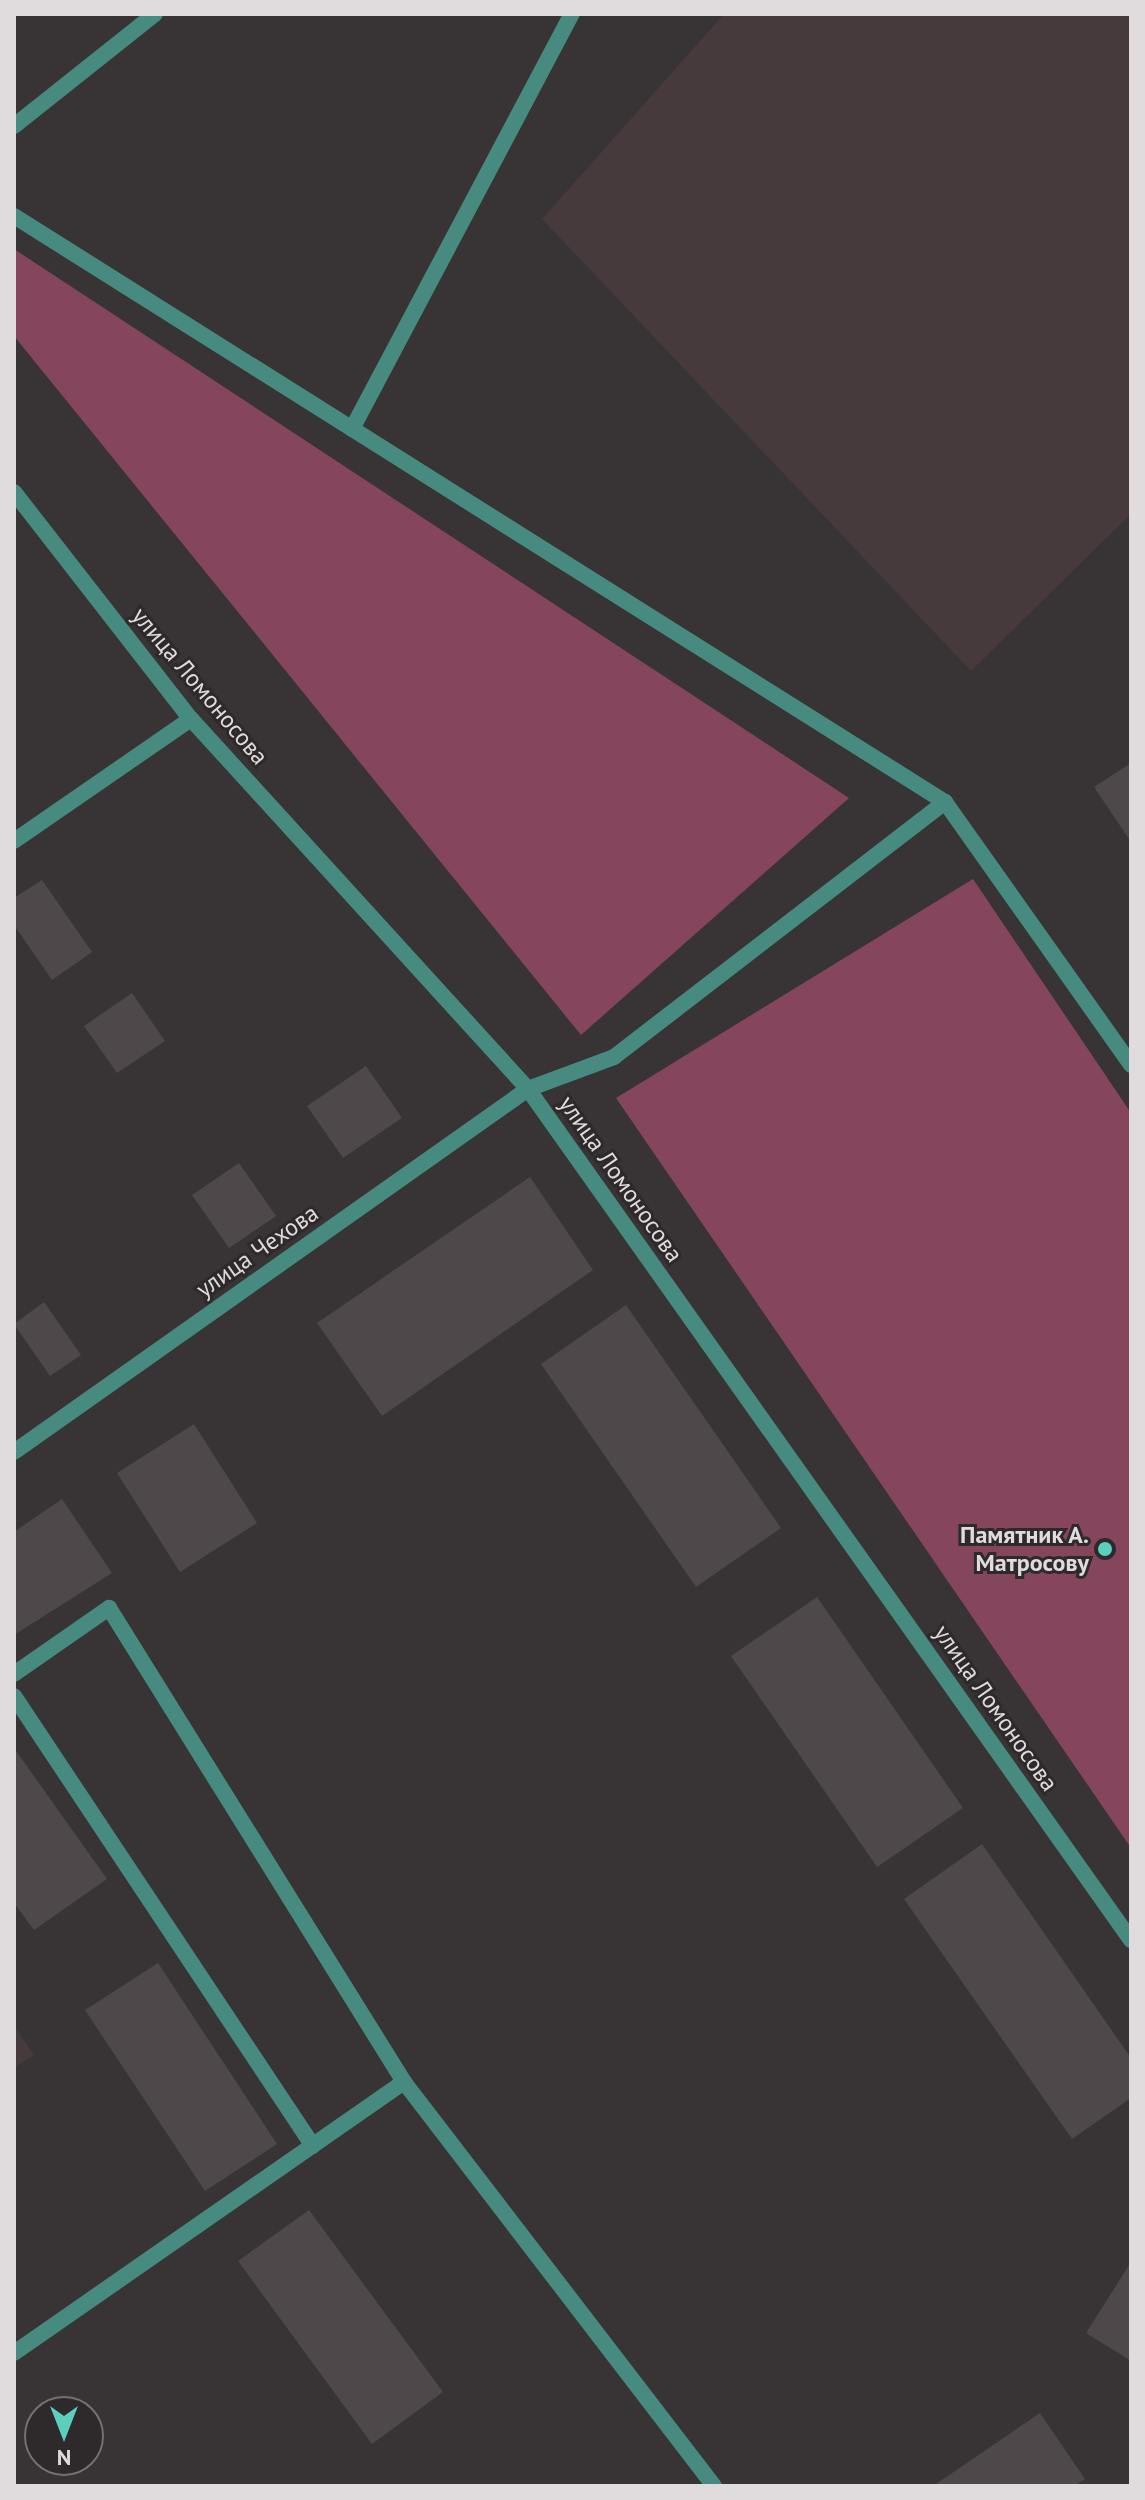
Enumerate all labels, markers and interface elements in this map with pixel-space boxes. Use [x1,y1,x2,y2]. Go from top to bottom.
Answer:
street label: улица Ломоносова [126,601,274,771]
street label: улица Ломоносова [553,1090,689,1268]
street label: улица Чехова [190,1198,324,1304]
place label: Памятник А. Матросову [959,1521,1089,1577]
marker: Памятник А. Матросову [1096,1540,1114,1558]
street label: улица Ломоносова [928,1619,1064,1797]
north arrow [24,2396,104,2476]
text: N [57,2444,71,2472]

